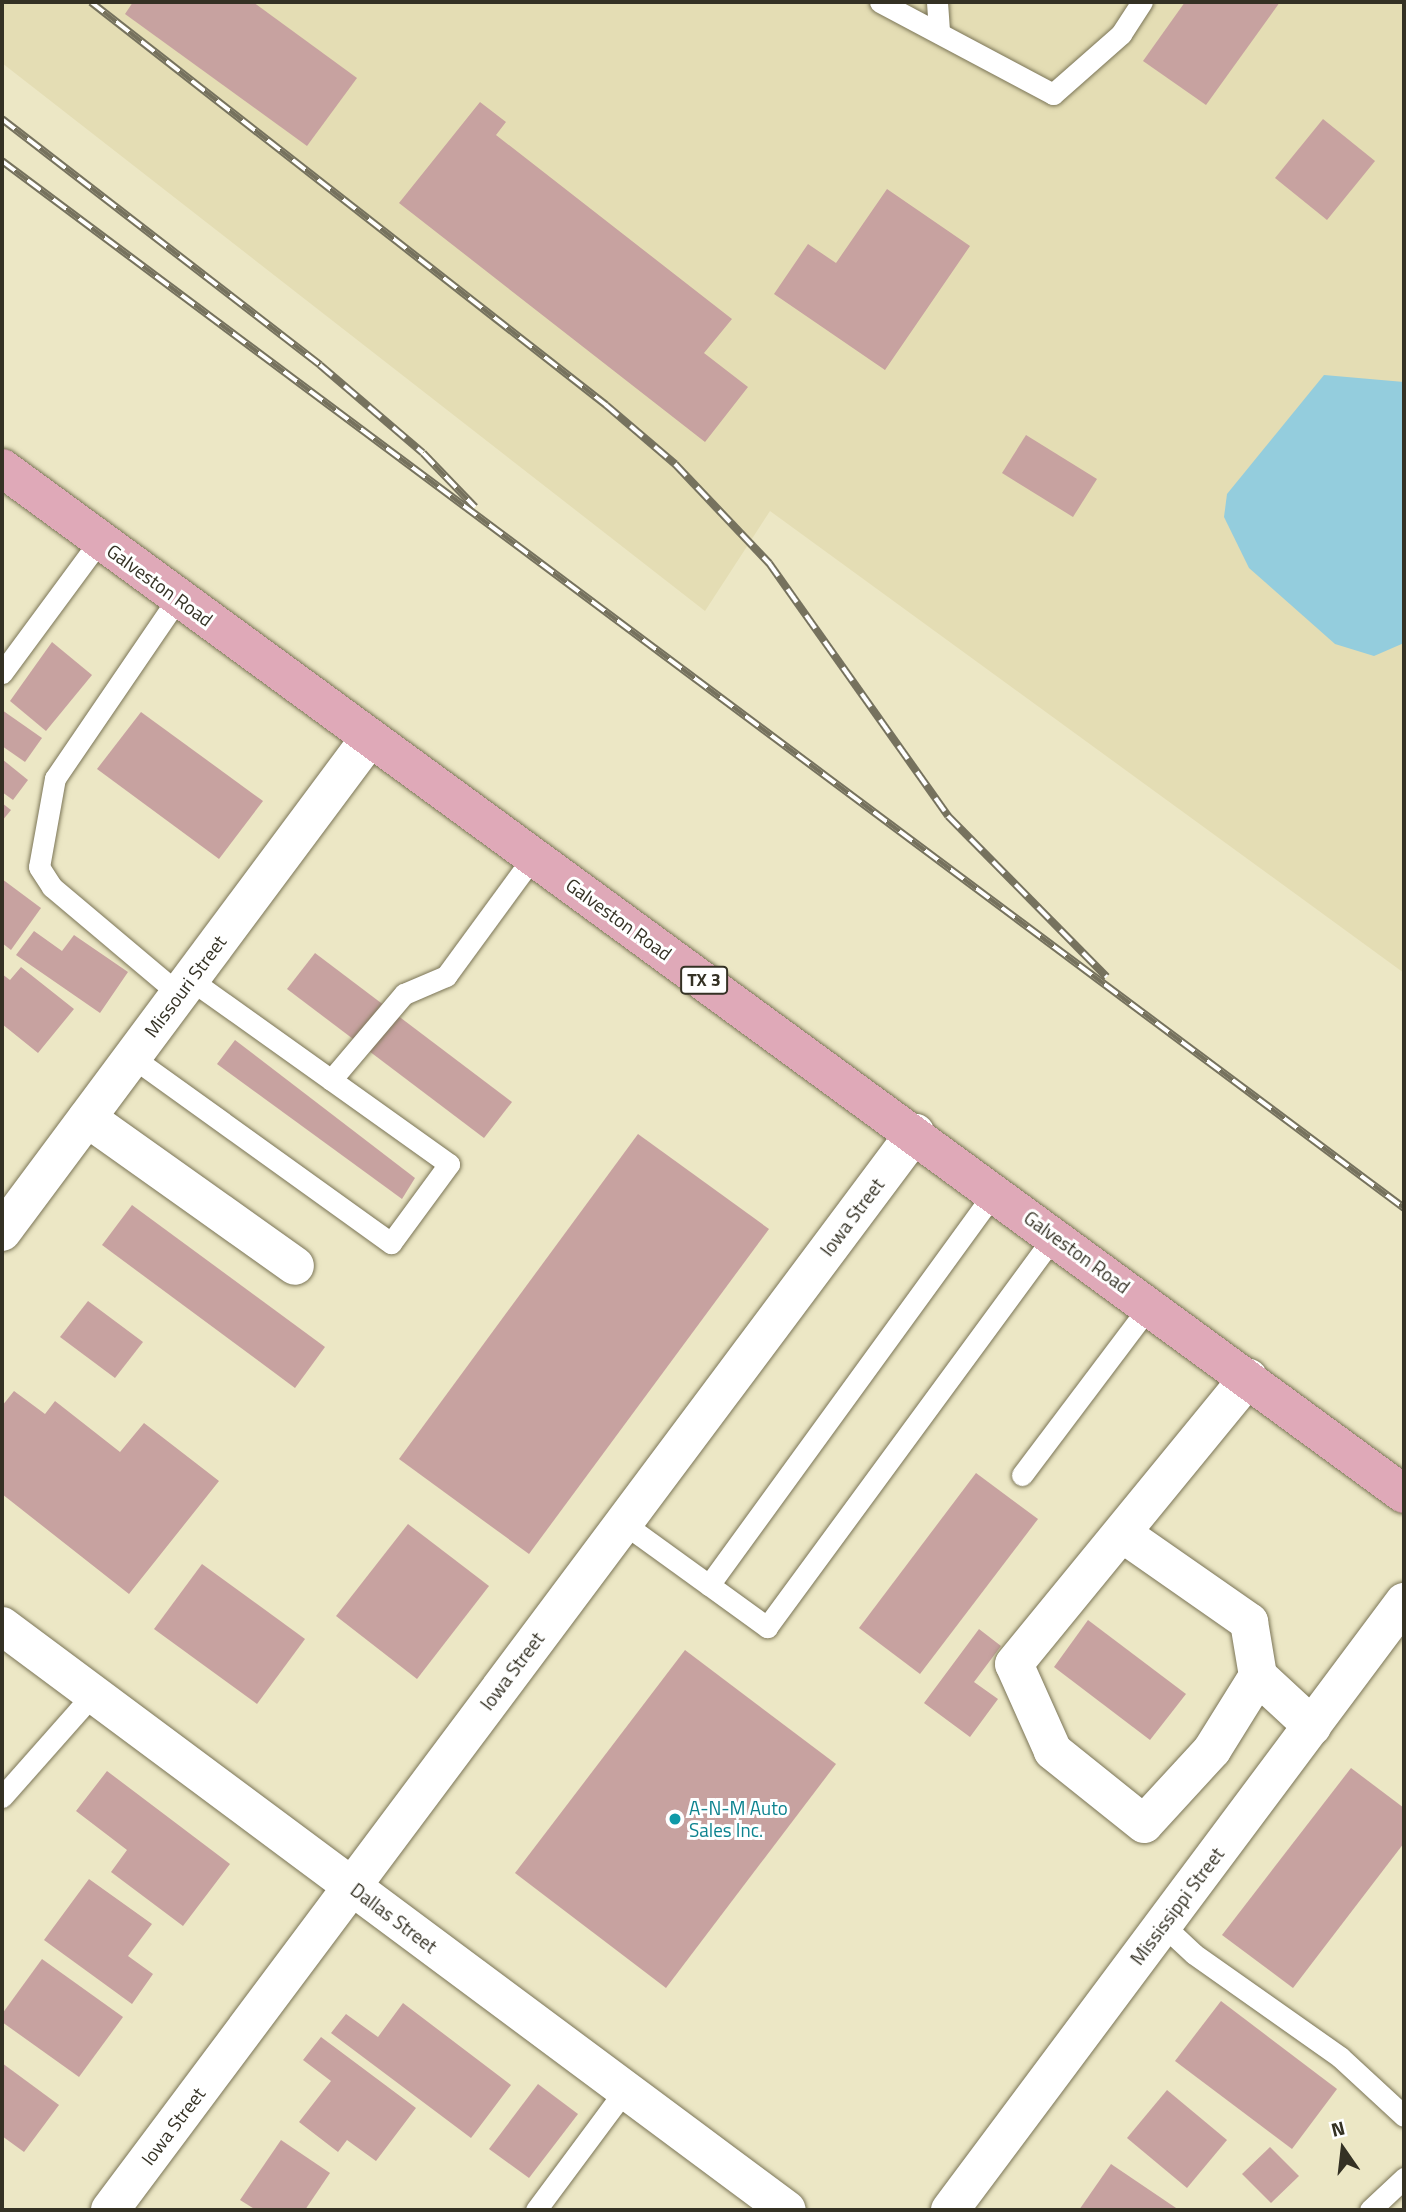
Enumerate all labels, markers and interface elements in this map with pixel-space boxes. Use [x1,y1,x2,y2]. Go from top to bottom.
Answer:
street label: Galveston Road [103,539,217,631]
street label: Galveston Road [562,873,676,965]
street label: Missouri Street [139,930,231,1042]
road number: TX 3 [680,965,728,995]
street label: Iowa Street [815,1174,889,1260]
street label: Galveston Road [1020,1206,1134,1298]
street label: Iowa Street [475,1628,549,1714]
place label: A-N-M Auto Sales Inc. [689,1797,788,1841]
marker: A-N-M Auto Sales Inc. [667,1811,683,1827]
street label: Mississippi Street [1125,1843,1229,1969]
street label: Dallas Street [346,1878,442,1958]
street label: Iowa Street [136,2083,210,2169]
text: N [1328,2112,1348,2144]
north arrow [1308,2114,1378,2184]

